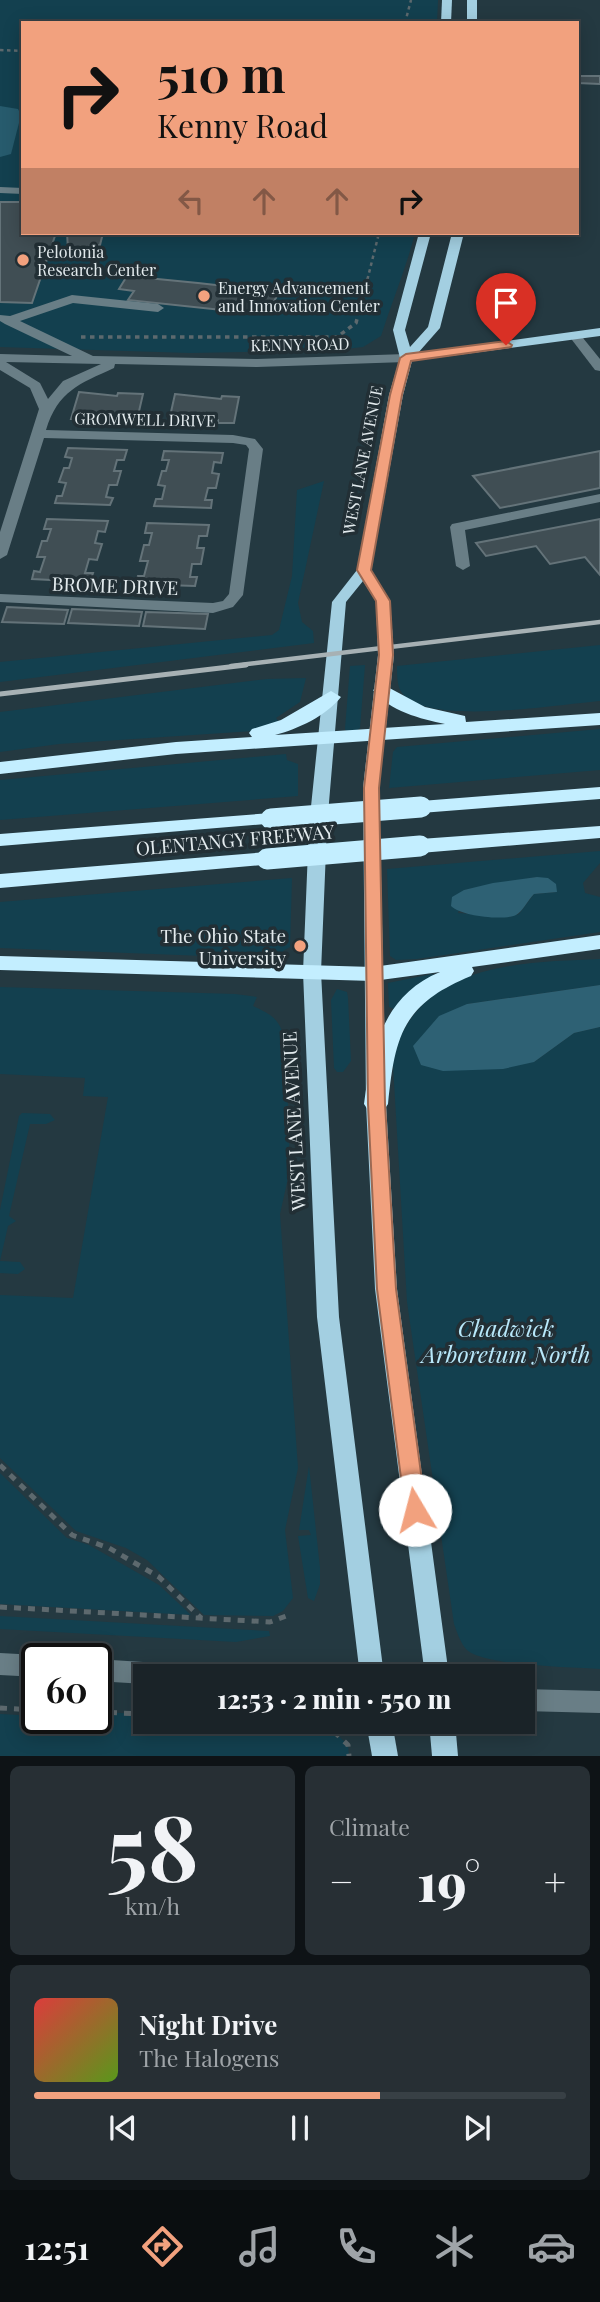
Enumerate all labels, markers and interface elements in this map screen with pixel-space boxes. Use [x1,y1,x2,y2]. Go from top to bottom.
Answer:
text: 510 m [157,40,286,105]
icon: right [42,49,133,140]
text: Kenny Road [157,103,328,146]
icon: left [172,182,210,220]
icon: ahead [245,182,283,220]
icon: ahead [318,182,356,220]
icon: right [391,182,429,220]
place label: Pelotonia Research Center [37,241,156,280]
marker: Pelotonia Research Center [15,252,31,268]
pin [476,273,536,345]
place label: Energy Advancement and Innovation Center [218,277,380,316]
icon: arrive [487,284,525,322]
marker: Energy Advancement and Innovation Center [196,288,212,304]
street label: KENNY ROAD [250,333,350,355]
street label: WEST LANE AVENUE [337,384,387,537]
street label: GROMWELL DRIVE [74,407,216,431]
street label: BROME DRIVE [51,570,179,600]
street label: OLENTANGY FREEWAY [135,817,336,861]
place label: The Ohio State University [160,922,286,970]
marker: The Ohio State University [292,938,308,954]
street label: WEST LANE AVENUE [275,1031,311,1212]
park label: Chadwick Arboretum North [420,1312,590,1369]
position arrow [378,1473,452,1547]
speed limit sign: 60 [21,1643,112,1734]
text: 12:53 · 2 min · 550 m [217,1681,451,1716]
text: 58 [106,1784,199,1905]
text: Climate [329,1811,410,1842]
text: 19° [417,1846,480,1915]
text: − [329,1855,354,1906]
text: + [544,1855,566,1906]
text: km/h [125,1890,180,1921]
text: Night Drive [139,2007,277,2042]
text: The Halogens [139,2042,279,2073]
icon: previous [104,2109,142,2147]
icon: pause [281,2109,319,2147]
icon: next [458,2109,496,2147]
icon: directions [138,2222,187,2271]
icon: music [235,2222,284,2271]
icon: phone [332,2222,381,2271]
icon: climate [430,2222,479,2271]
icon: car [527,2222,576,2271]
text: 12:51 [24,2225,89,2268]

